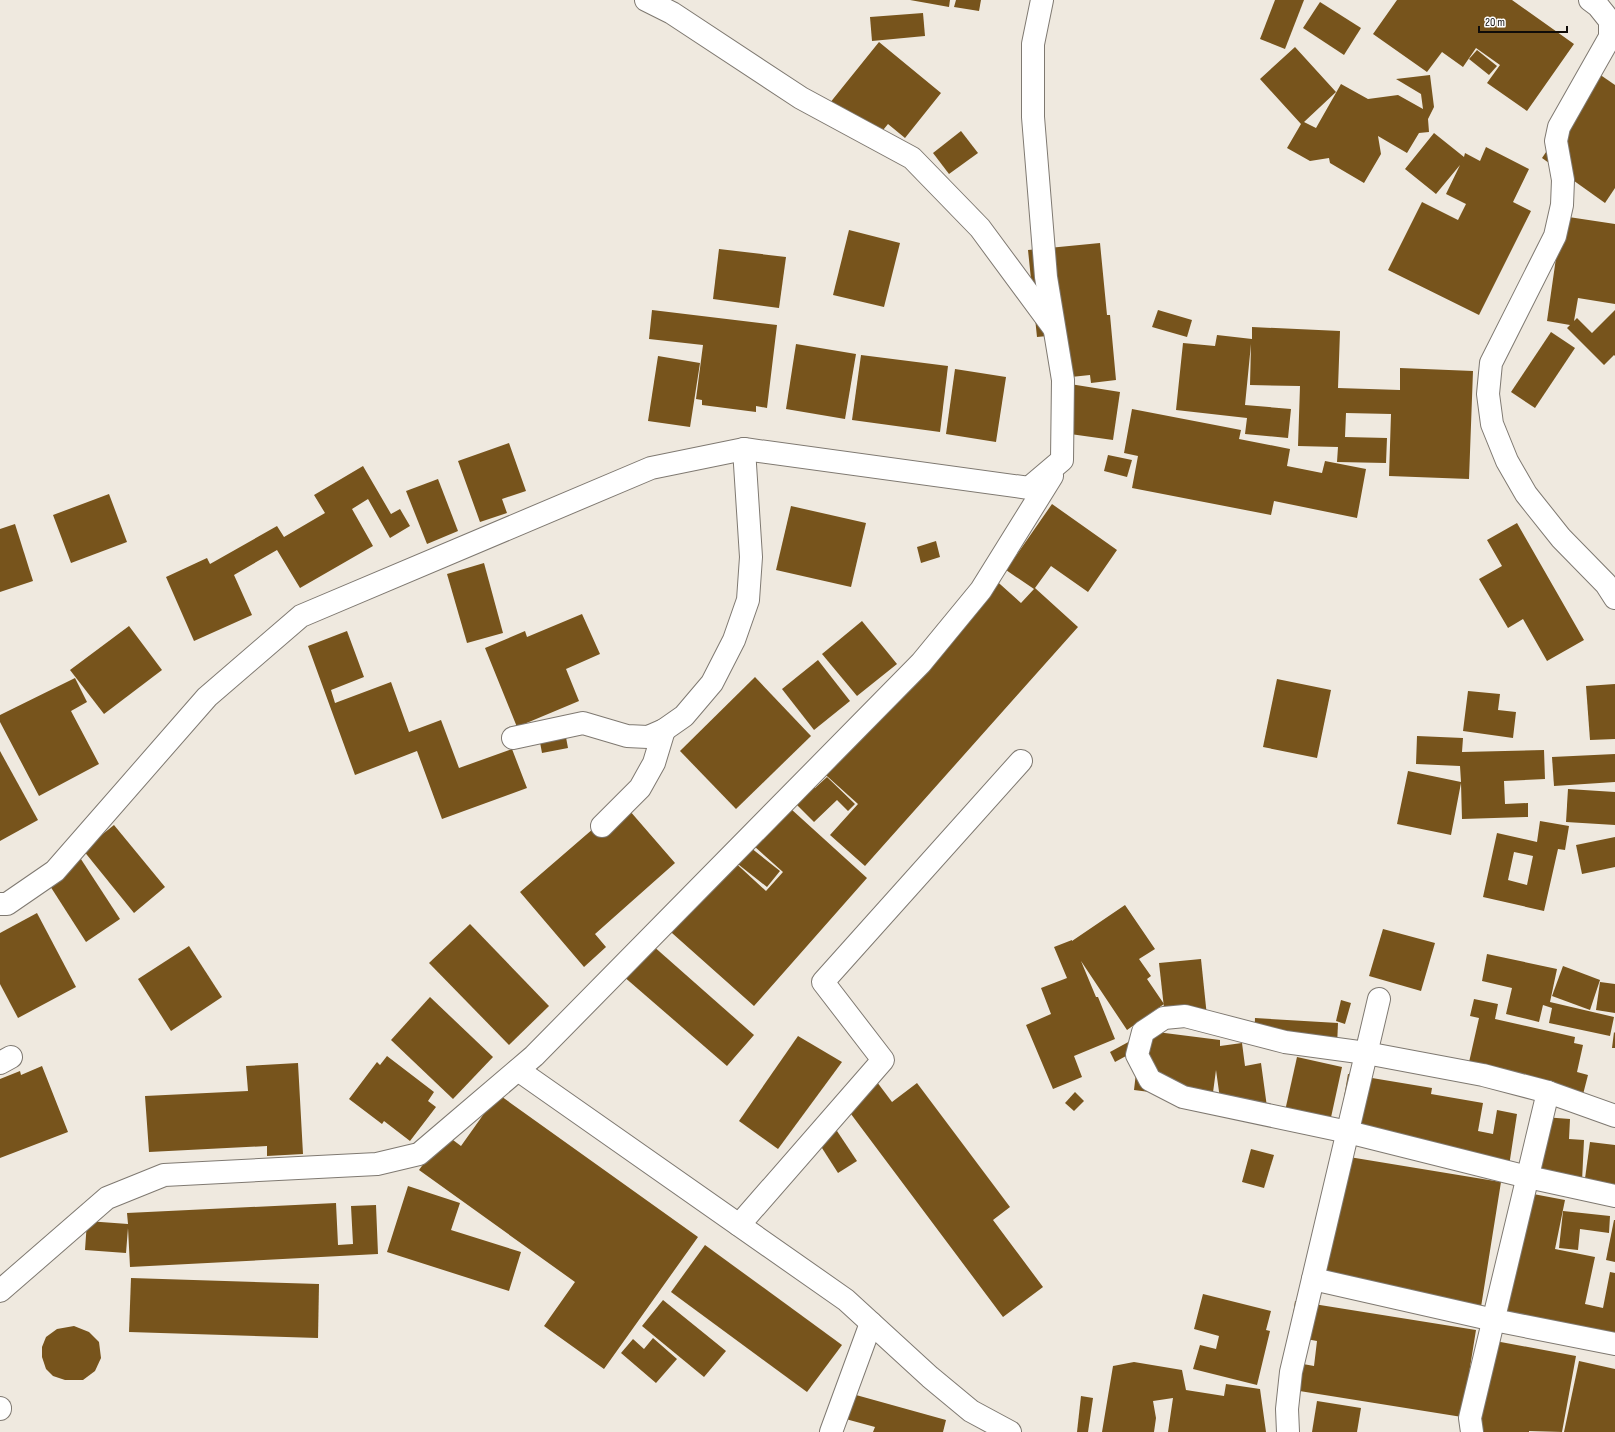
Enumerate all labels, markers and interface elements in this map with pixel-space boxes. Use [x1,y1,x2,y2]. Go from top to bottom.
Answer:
scale bar [1479,8,1567,34]
text: 20 m [1485,15,1505,30]

